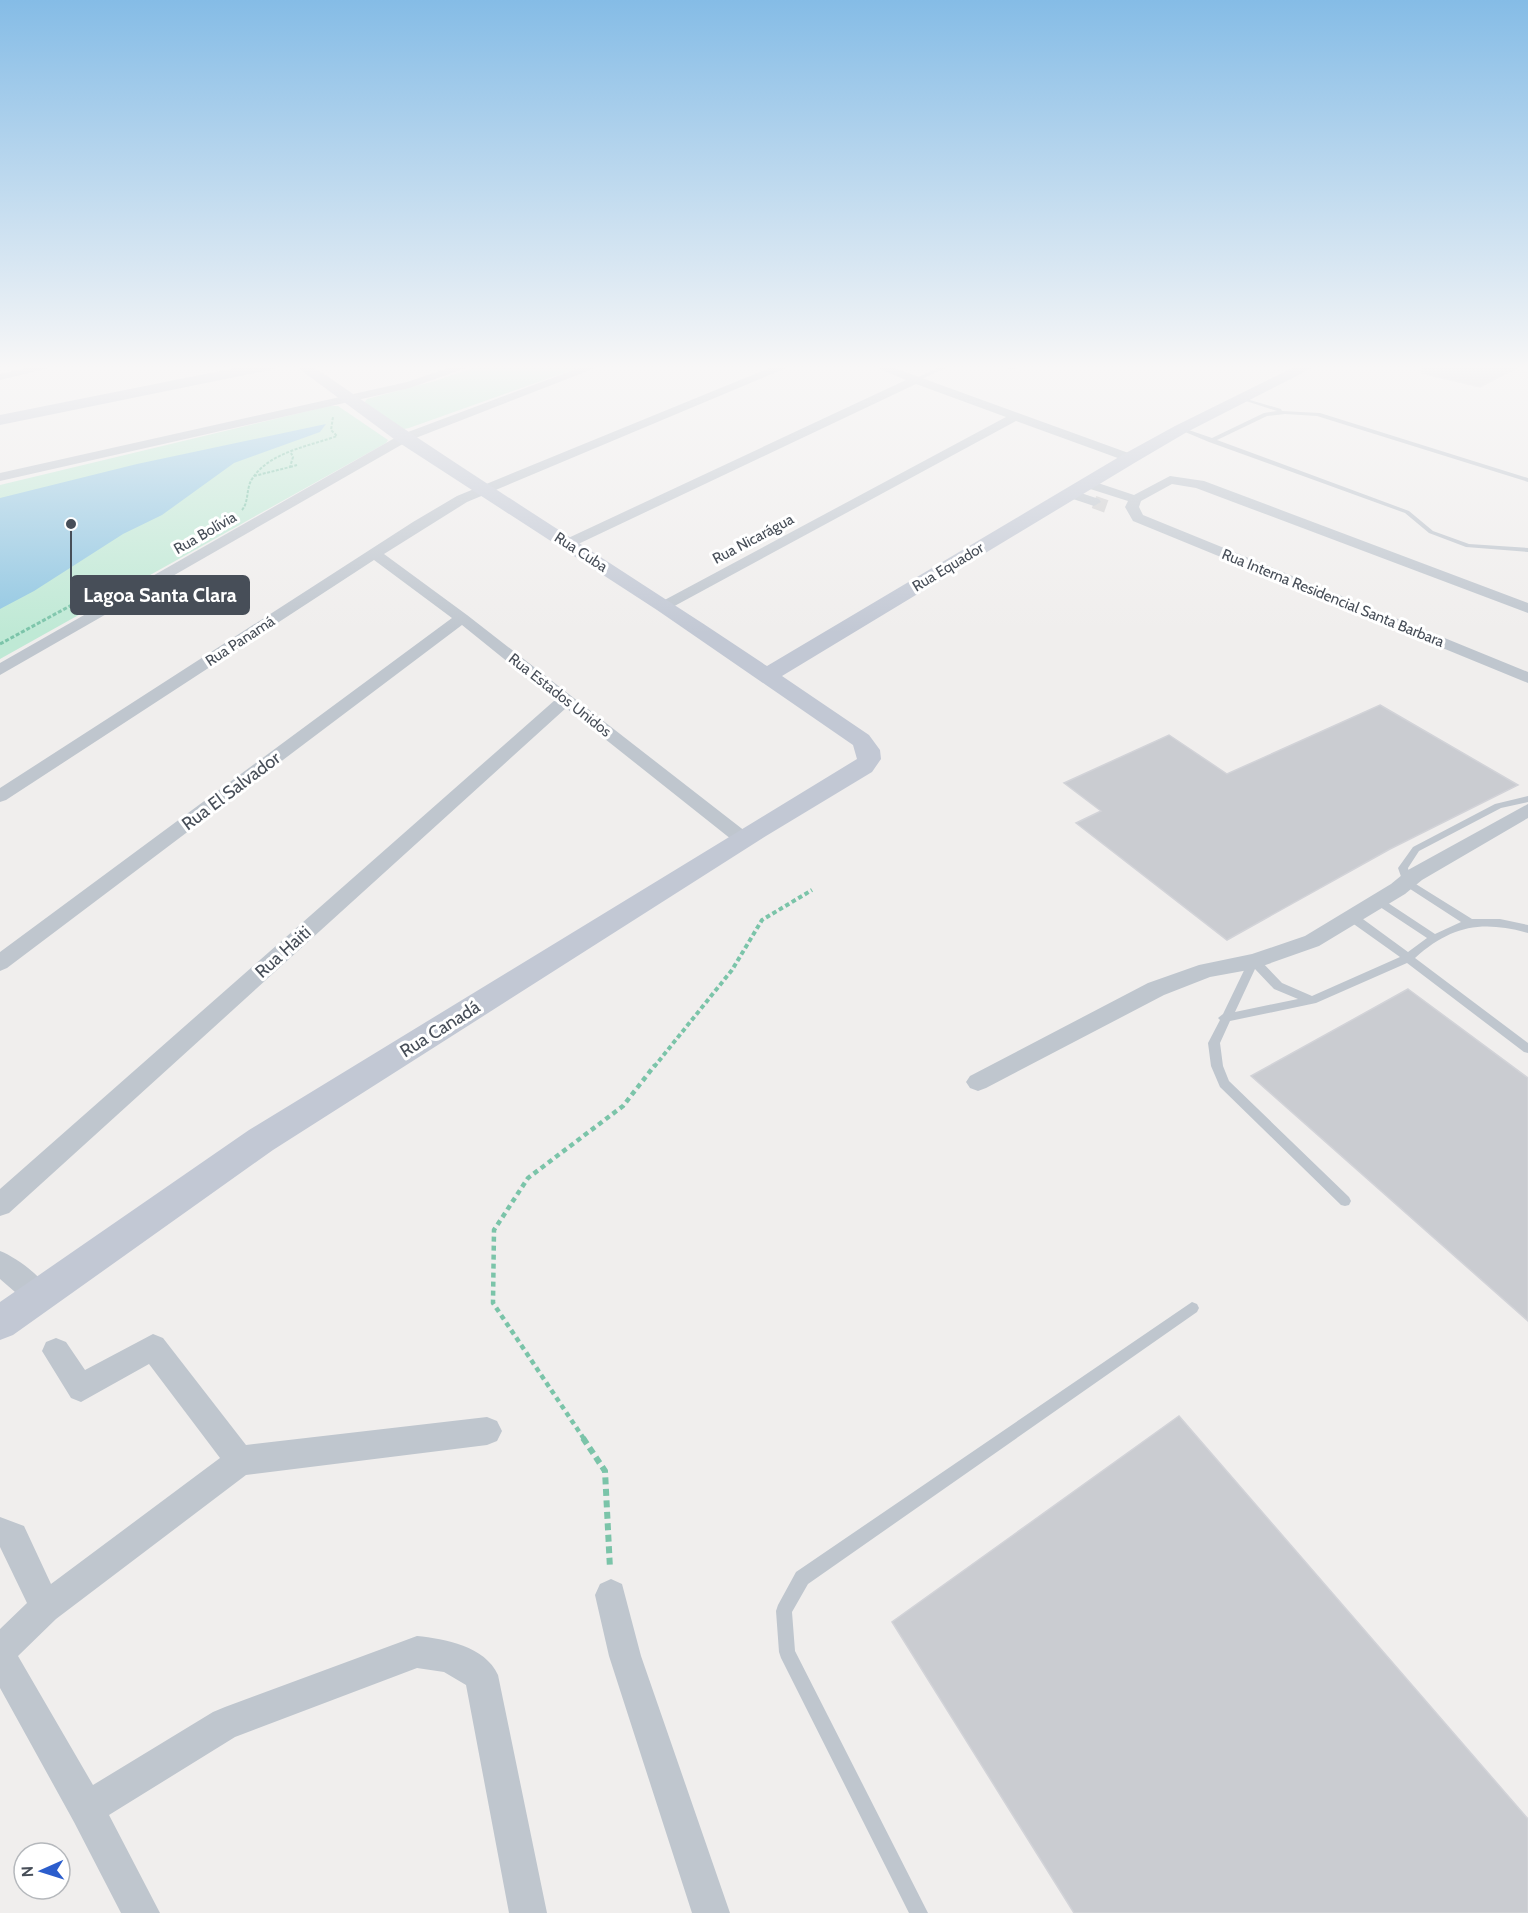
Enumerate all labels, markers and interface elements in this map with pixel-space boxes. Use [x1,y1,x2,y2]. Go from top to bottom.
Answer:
street label: Rua Bolívia [171,508,240,558]
street label: Rua Nicarágua [709,510,797,568]
street label: Rua Cuba [551,528,612,576]
street label: Rua Equador [909,539,987,595]
street label: Rua Interna Residencial Santa Barbara [1219,545,1447,651]
callout: Lagoa Santa Clara [71,576,249,614]
text: Lagoa Santa Clara [83,583,237,607]
street label: Rua Panamá [202,612,279,670]
street label: Rua Estados Unidos [505,649,615,741]
street label: Rua El Salvador [178,747,285,835]
street label: Rua Haiti [251,921,315,983]
street label: Rua Canadá [396,996,484,1062]
north arrow [12,1841,72,1901]
text: N [18,1866,37,1878]

